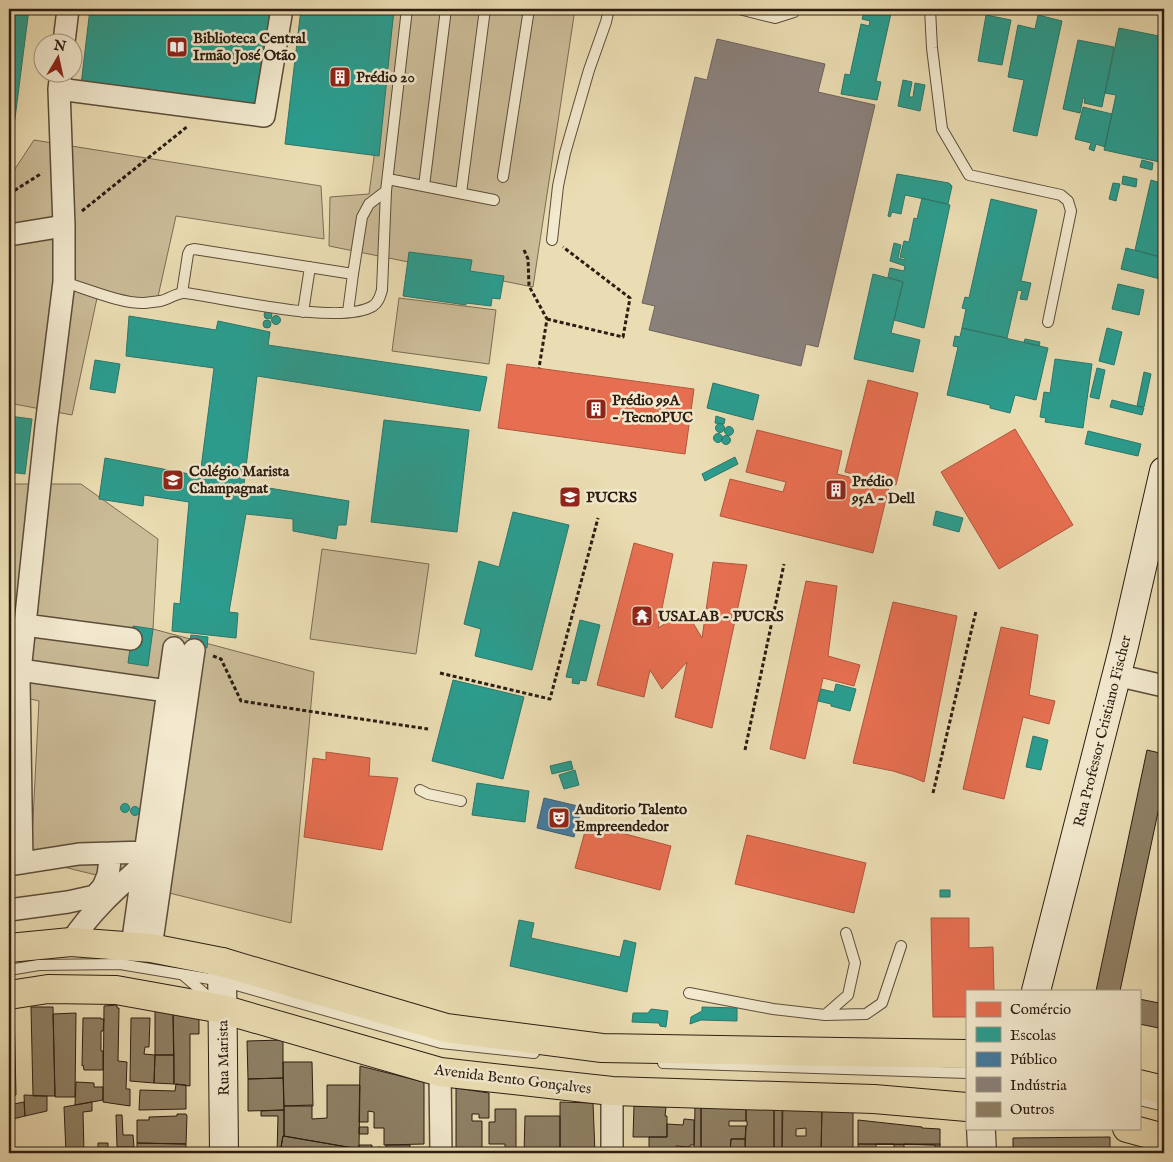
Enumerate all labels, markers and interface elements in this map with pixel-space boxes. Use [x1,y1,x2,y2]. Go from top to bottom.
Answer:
place label: Biblioteca Central Irmão José Otão [193,29,307,65]
north arrow [32,32,82,82]
library icon: Biblioteca Central Irmão José Otão [165,35,189,59]
text: N [51,36,67,56]
building icon: Prédio 20 [328,65,352,89]
place label: Prédio 20 [356,68,415,87]
place label: Prédio 99A - TecnoPUC [612,391,693,427]
building icon: Prédio 99A - TecnoPUC [584,397,608,421]
place label: Colégio Marista Champagnat [189,462,290,498]
school or university icon: Colégio Marista Champagnat [161,468,185,492]
place label: Prédio 95A - Dell [851,472,916,508]
building icon: Prédio 95A - Dell [824,478,848,502]
school or university icon: PUCRS [558,485,582,509]
place label: PUCRS [586,488,637,507]
temple icon: USALAB - PUCRS [630,604,654,628]
place label: USALAB - PUCRS [657,607,784,626]
street label: Rua Professor Cristiano Fischer [1069,633,1136,829]
place label: Auditorio Talento Empreendedor [574,800,687,836]
theatre icon: Auditorio Talento Empreendedor [547,806,571,830]
legend [966,990,1140,1130]
text: Comércio [1010,1000,1071,1019]
street label: Rua Marista [213,1019,234,1096]
text: Escolas [1010,1026,1056,1045]
text: Público [1010,1050,1057,1069]
street label: Avenida Bento Gonçalves [433,1060,592,1099]
text: Indústria [1010,1076,1067,1095]
text: Outros [1010,1100,1054,1119]

